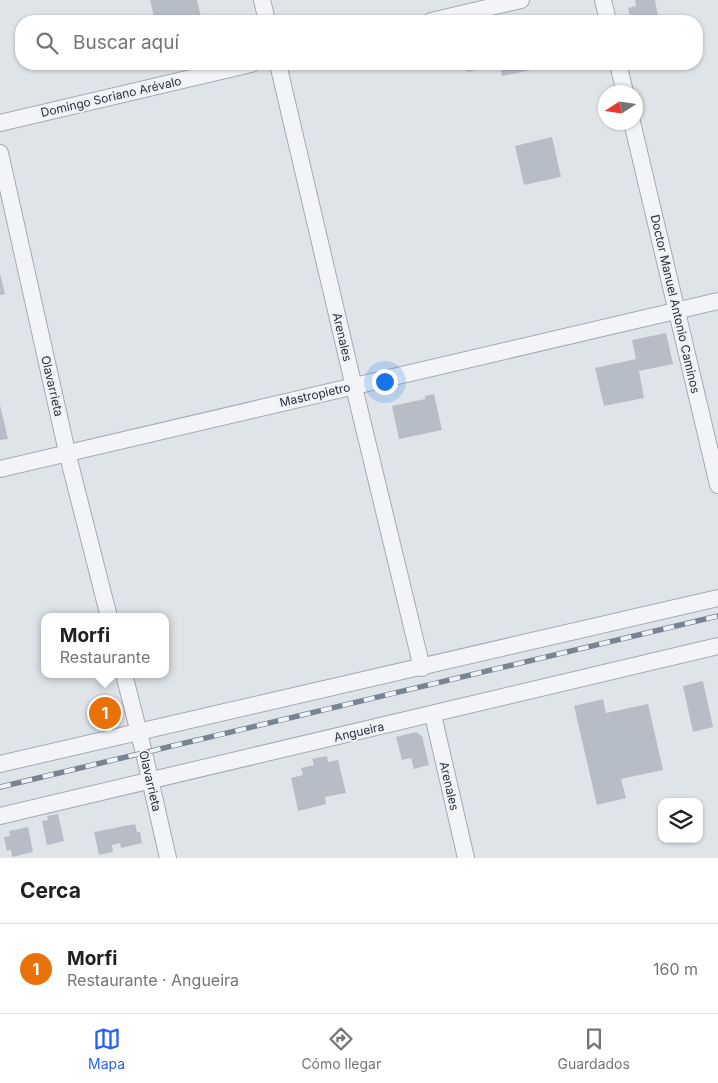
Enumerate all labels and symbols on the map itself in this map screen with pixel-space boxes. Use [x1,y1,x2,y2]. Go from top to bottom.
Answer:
street label: Domingo Soriano Arévalo [39,73,183,120]
north arrow [598,85,643,130]
street label: Doctor Manuel Antonio Caminos [648,213,703,395]
street label: Arenales [330,311,355,363]
street label: Olavarrieta [38,354,67,418]
your location [372,369,398,395]
street label: Mastropietro [278,379,352,410]
pin: 1 [89,694,121,732]
street label: Angueira [332,718,385,745]
street label: Olavarrieta [136,749,165,813]
street label: Arenales [437,760,462,812]

